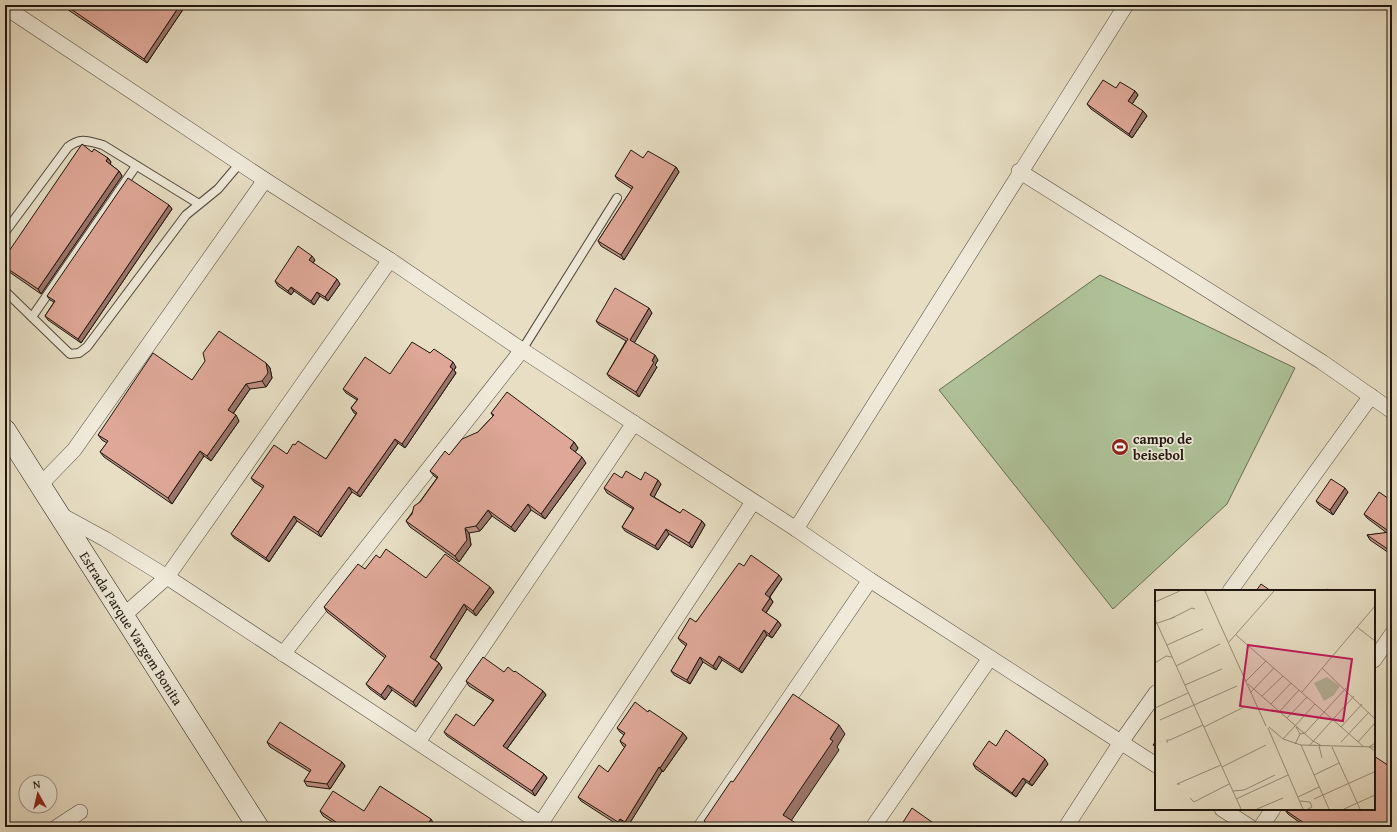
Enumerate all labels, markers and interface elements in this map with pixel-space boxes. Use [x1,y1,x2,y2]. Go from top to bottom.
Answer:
place label: campo de beisebol [1133,429,1192,465]
sports icon: campo de beisebol [1110,437,1130,457]
street label: Estrada Parque Vargem Bonita [75,547,188,709]
inset map [1155,590,1375,810]
north arrow [18,774,58,814]
text: N [32,776,42,793]

